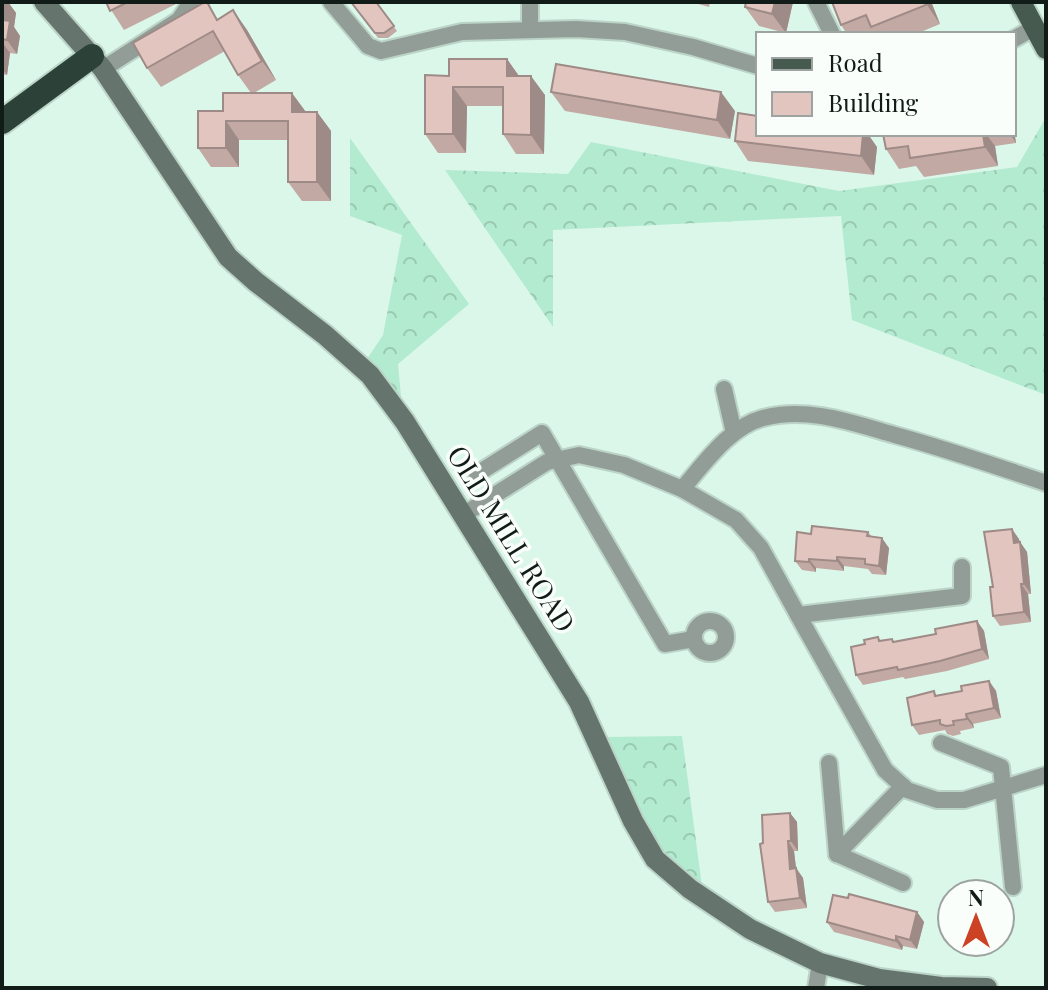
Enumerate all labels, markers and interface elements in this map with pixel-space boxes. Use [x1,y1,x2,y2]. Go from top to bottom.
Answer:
legend [756,32,1016,136]
text: Road [828,46,883,78]
text: Building [828,86,919,118]
street label: OLD MILL ROAD [440,438,585,639]
north arrow [936,878,1016,958]
text: N [968,882,984,912]

